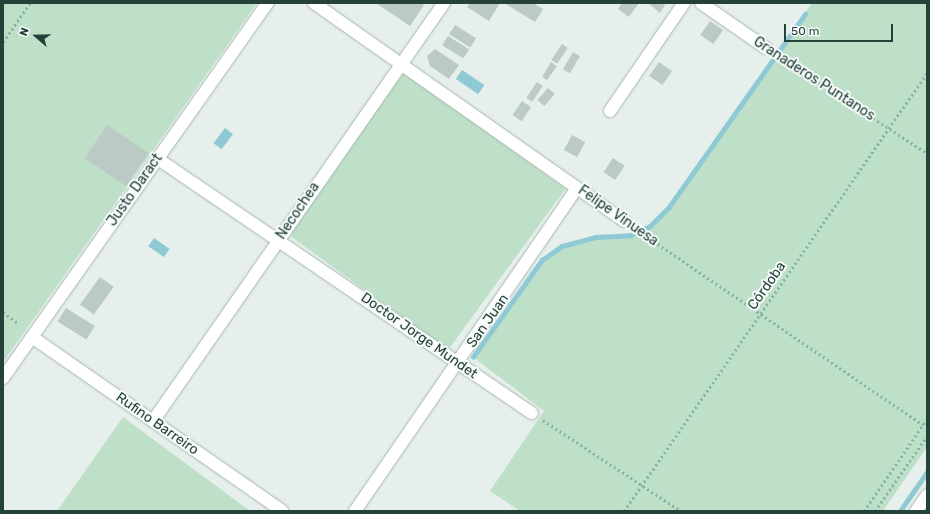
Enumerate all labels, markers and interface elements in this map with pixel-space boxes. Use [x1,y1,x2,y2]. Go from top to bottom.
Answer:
north arrow [16,16,56,56]
scale bar [786,16,895,42]
text: 50 m [791,24,819,38]
text: N [17,26,32,38]
street label: Granaderos Puntanos [750,33,878,125]
street label: Justo Daract [104,150,166,230]
street label: Necochea [273,179,323,243]
street label: Felipe Vinuesa [575,182,661,250]
street label: Córdoba [744,259,790,313]
street label: Doctor Jorge Mundet [357,289,481,383]
street label: San Juan [463,291,513,351]
street label: Rufino Barreiro [112,389,202,459]

